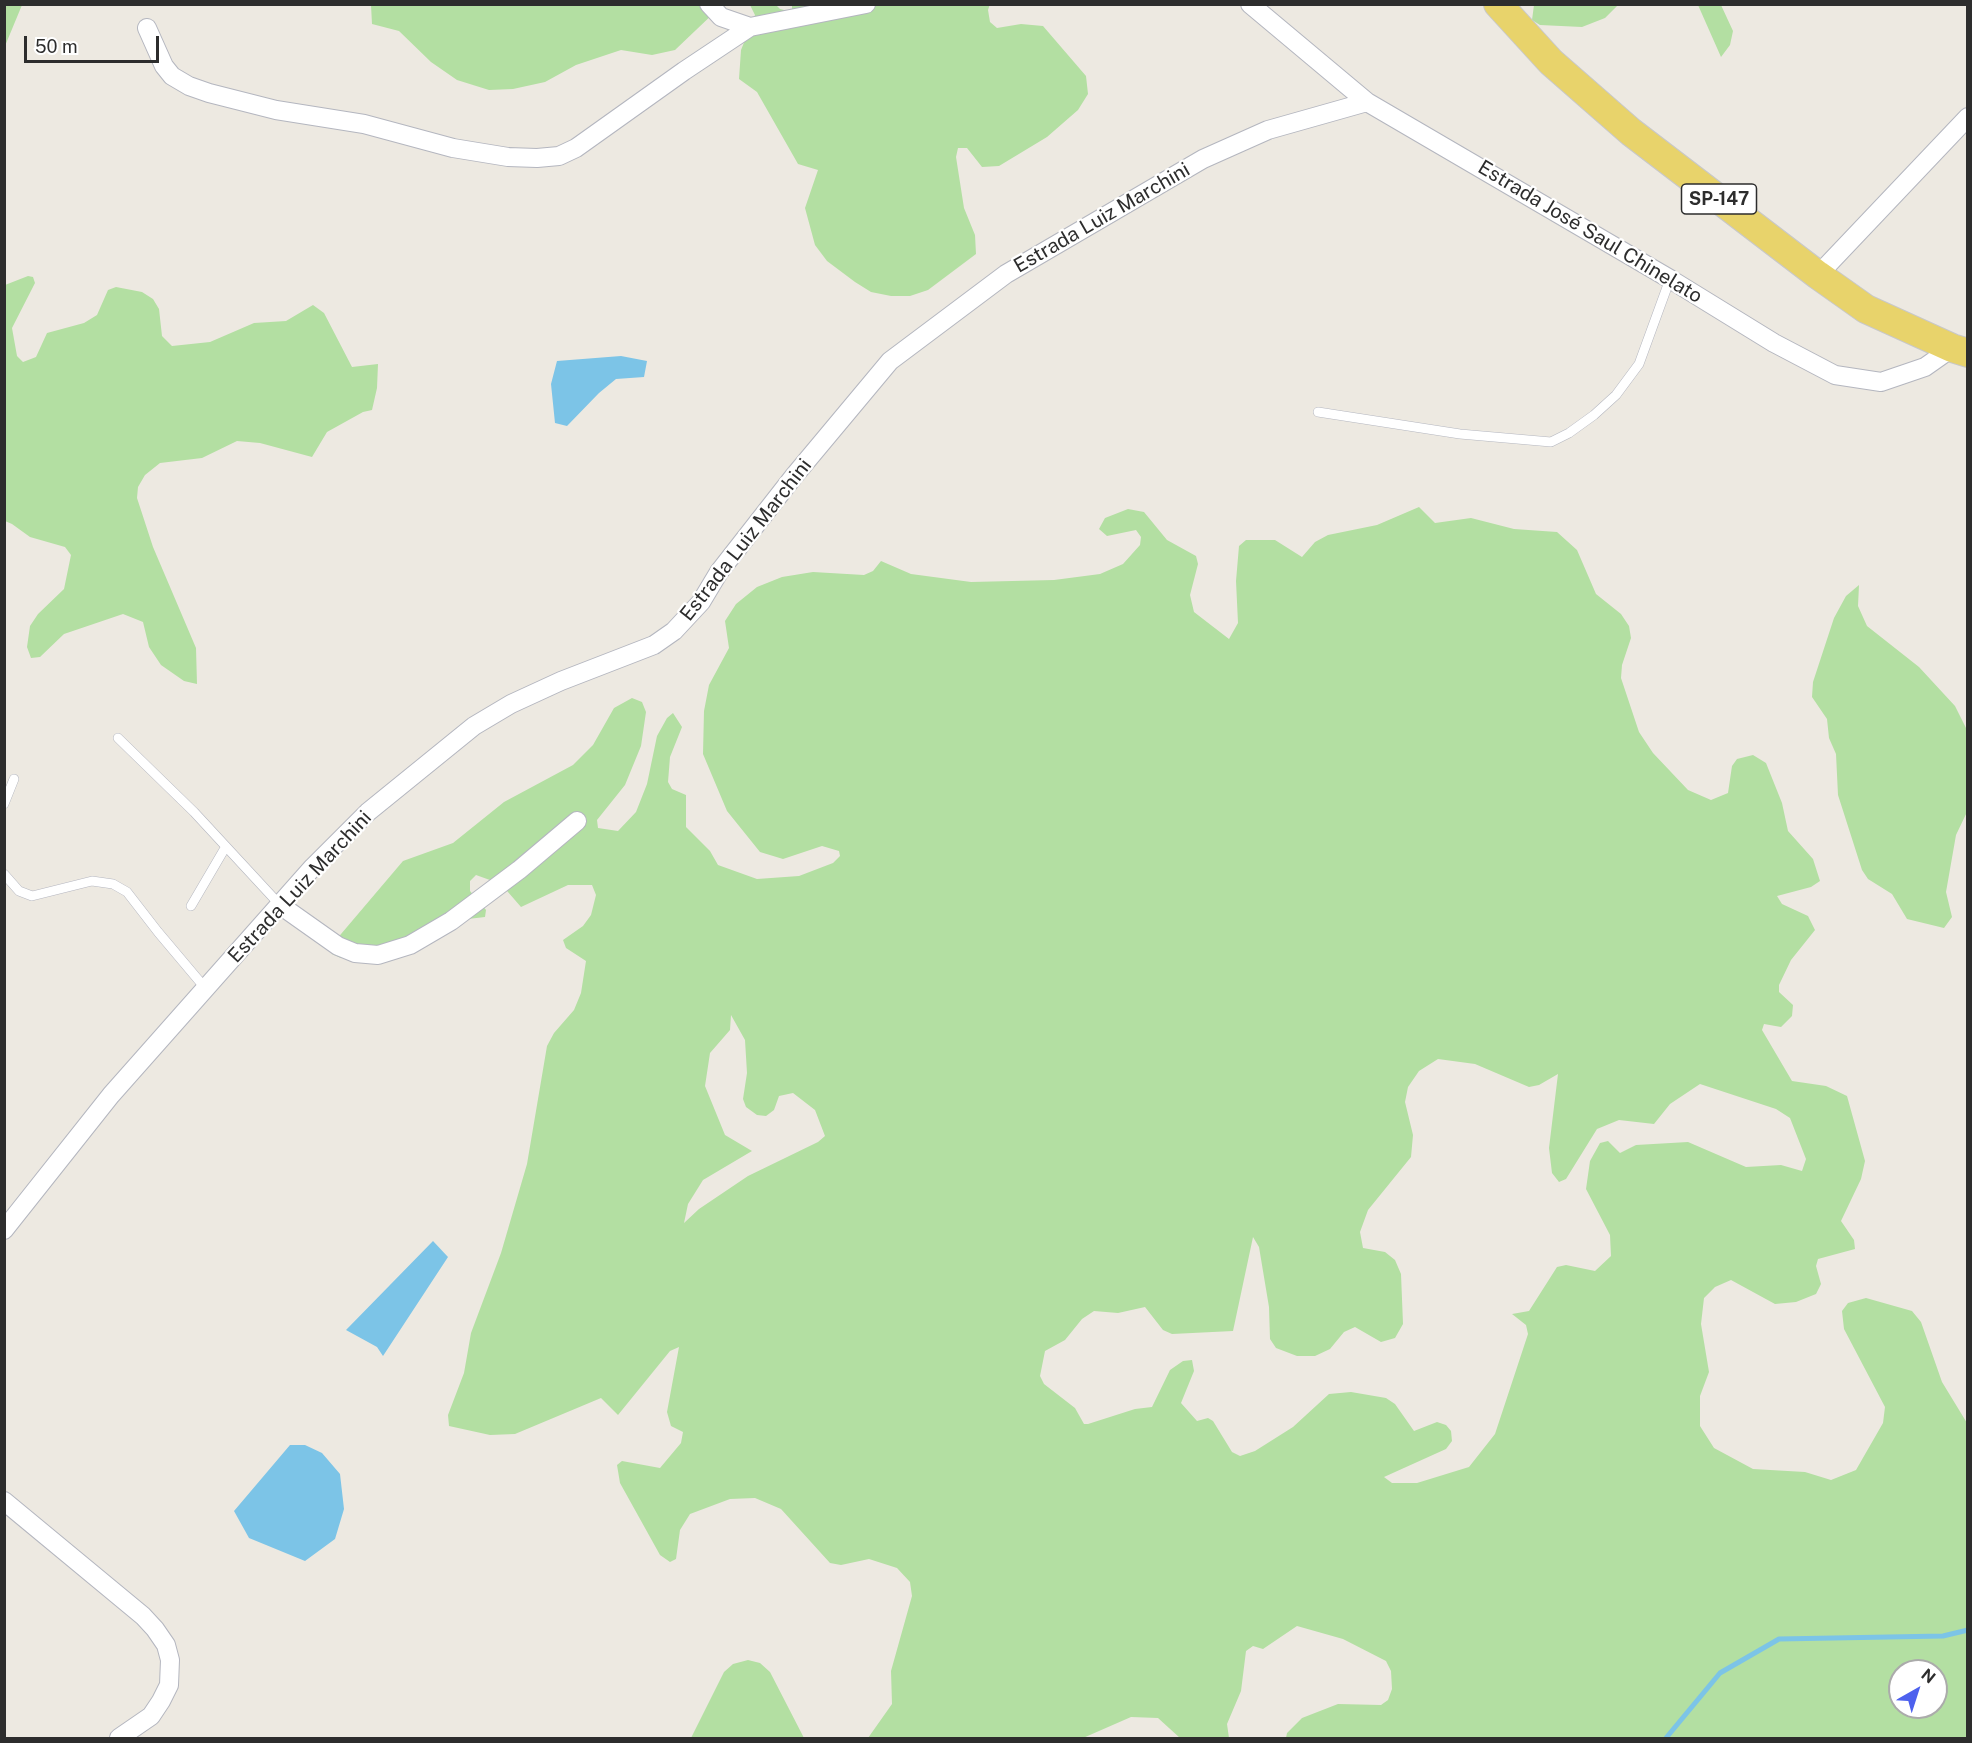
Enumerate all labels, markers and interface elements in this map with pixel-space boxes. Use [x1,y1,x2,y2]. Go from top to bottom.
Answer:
scale bar [27,24,162,62]
text: 50 m [35,36,78,57]
street label: Estrada José Saul Chinelato [1474,155,1706,309]
street label: Estrada Luiz Marchini [1010,158,1194,278]
road number: SP-147 [1682,184,1756,214]
street label: Estrada Luiz Marchini [675,454,817,626]
street label: Estrada Luiz Marchini [223,806,377,968]
north arrow [1888,1659,1948,1719]
text: N [1918,1665,1939,1687]

